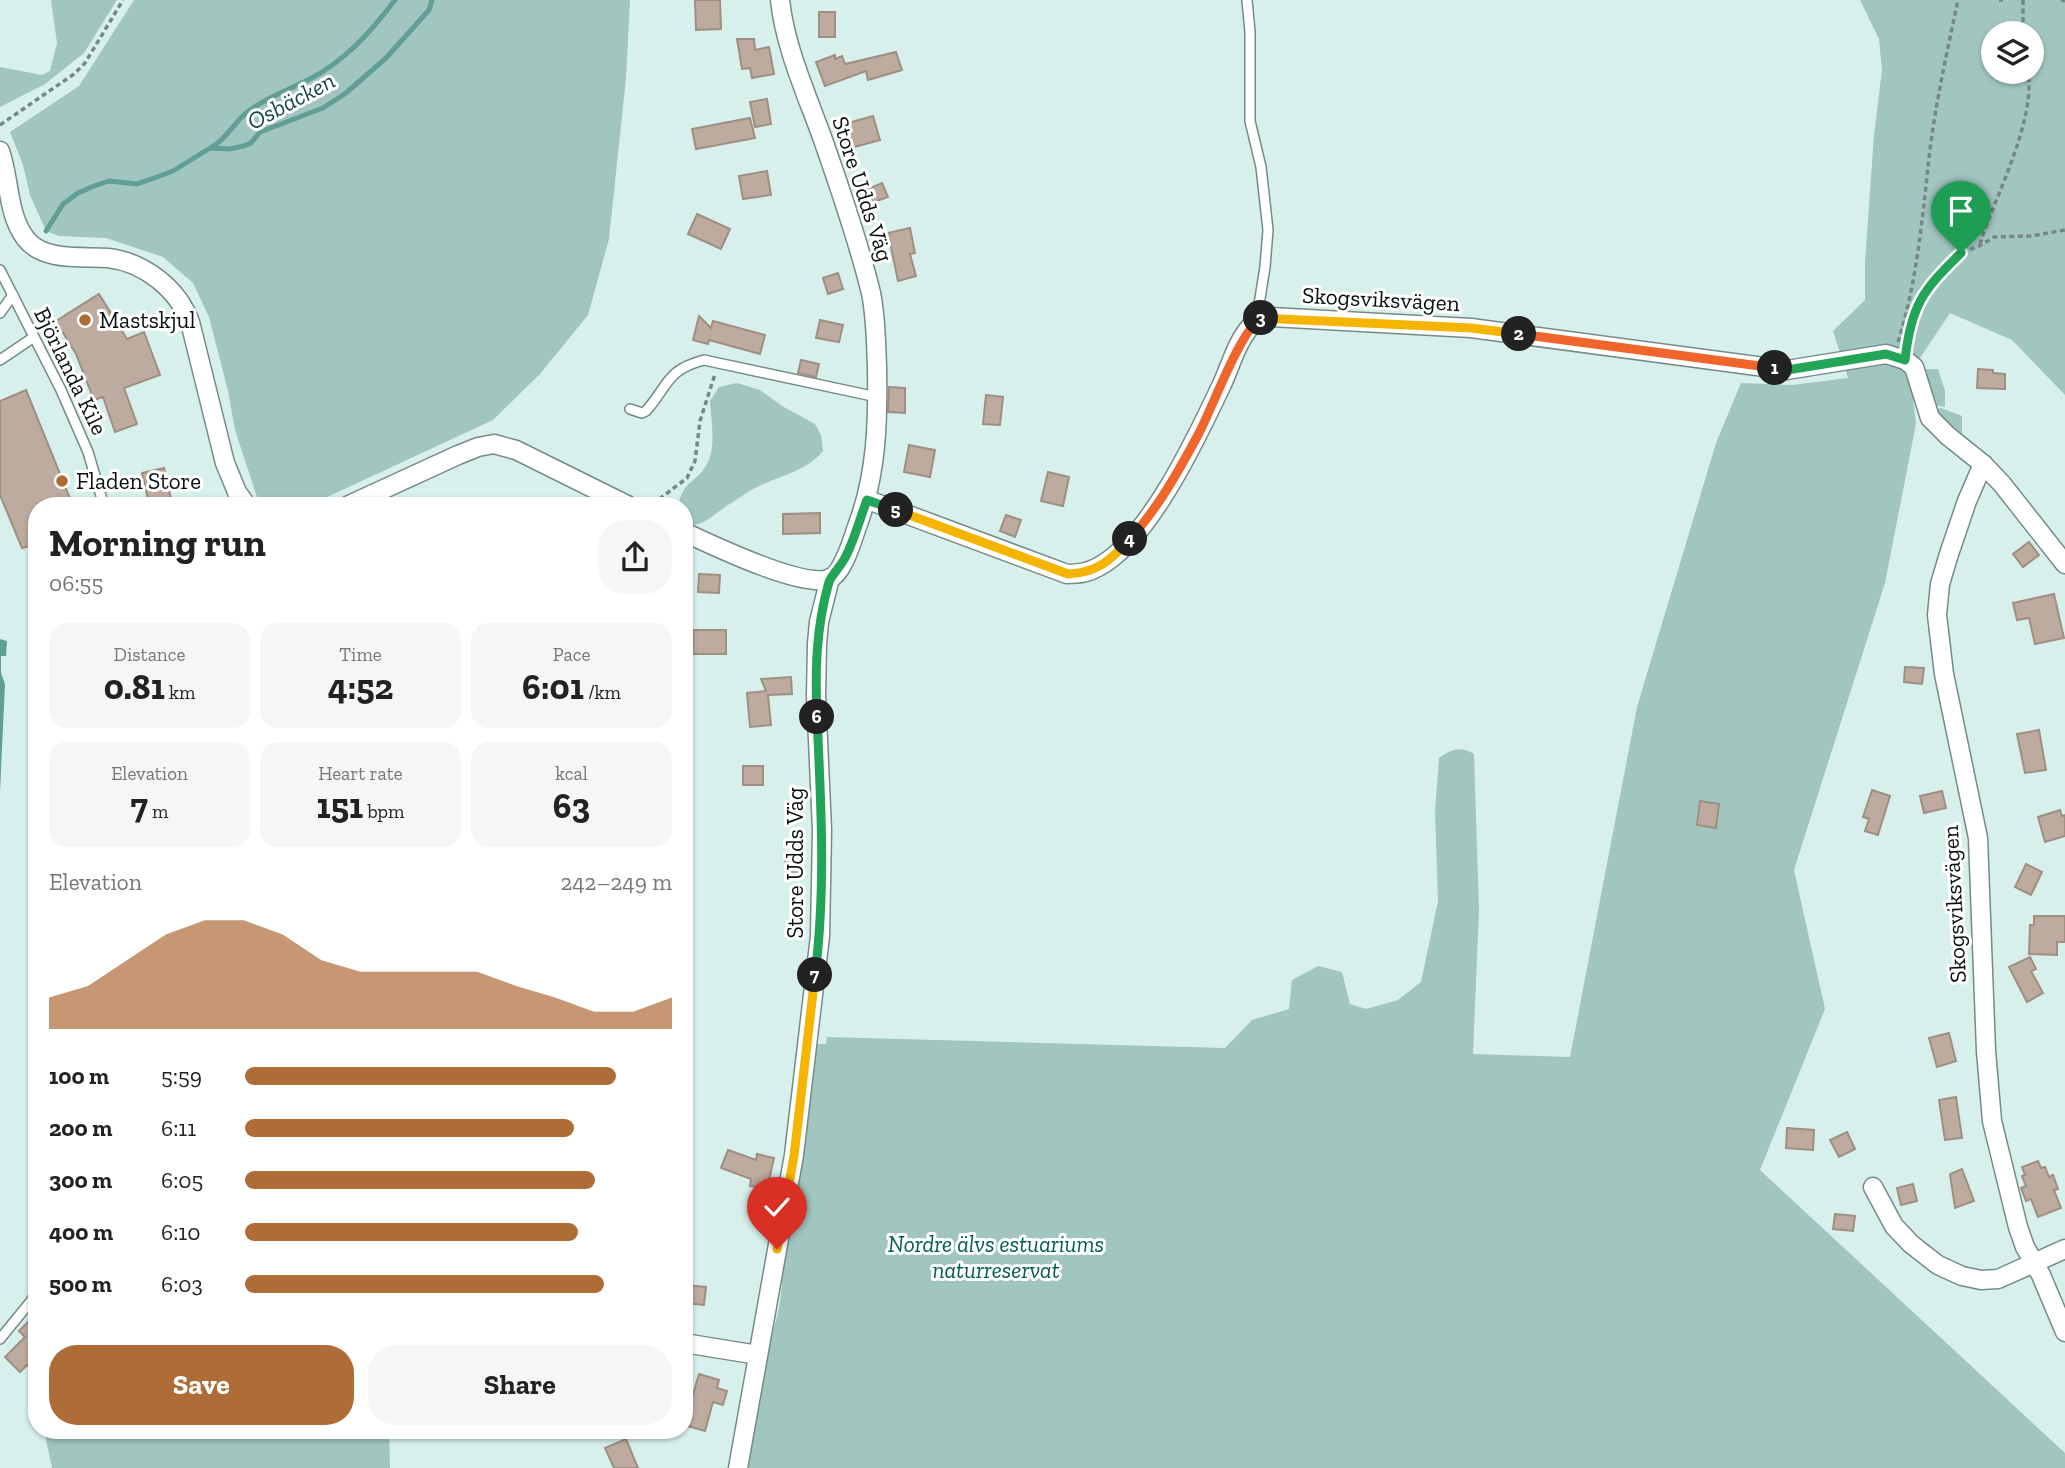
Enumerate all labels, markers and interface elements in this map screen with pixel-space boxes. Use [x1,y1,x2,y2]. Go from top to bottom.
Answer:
map controls [1981,21,2044,84]
button: layers [1981,21,2044,84]
water label: Osbäcken [242,65,340,136]
street label: Store Udds Väg [826,113,900,266]
pin [1931,181,1991,253]
icon: arrive [1942,192,1980,230]
street label: Skogsviksvägen [1301,281,1461,317]
pin: 3 [1244,300,1278,336]
street label: Björlanda Kile [28,303,114,439]
place label: Mastskjul [99,306,196,334]
text: 3 [1255,306,1266,329]
marker: Mastskjul [77,312,93,328]
pin: 2 [1502,316,1536,352]
text: 2 [1513,322,1524,345]
pin: 1 [1758,350,1792,386]
text: 1 [1771,356,1778,379]
place label: Fladen Store [76,467,201,495]
marker: Fladen Store [54,473,70,489]
pin: 5 [878,492,914,528]
text: 5 [891,498,900,521]
text: Morning run [49,520,266,566]
button: share [598,520,672,594]
pin: 4 [1112,522,1148,556]
text: 4 [1124,527,1135,550]
text: 06:55 [49,569,103,597]
text: Distance [114,643,185,666]
text: Time [339,643,382,666]
text: Pace [553,643,590,666]
text: 0.81 [104,666,165,708]
text: 4:52 [328,666,393,708]
text: 6:01 [522,666,584,708]
text: km [165,681,195,704]
text: /km [584,681,621,704]
pin: 6 [800,700,834,734]
text: 6 [811,705,822,728]
text: Elevation [111,762,188,785]
text: Heart rate [318,762,403,785]
text: kcal [555,762,588,785]
text: 7 [130,785,148,827]
text: 151 [317,785,363,827]
text: 63 [553,785,590,827]
street label: Store Udds Väg [781,787,809,939]
text: m [148,800,169,823]
text: bpm [363,800,404,823]
street label: Skogsviksvägen [1936,824,1972,984]
text: Elevation [49,868,142,896]
text: 242–249 m [560,868,672,896]
pin: 7 [798,958,832,992]
text: 7 [810,963,819,986]
text: 100 m [49,1062,109,1090]
text: 5:59 [161,1062,202,1090]
text: 200 m [49,1114,112,1142]
text: 6:11 [161,1114,196,1142]
text: 300 m [49,1166,112,1194]
text: 6:05 [161,1166,203,1194]
pin [747,1177,807,1249]
icon: check [758,1188,796,1226]
text: 400 m [49,1218,113,1246]
text: 6:10 [161,1218,200,1246]
park label: Nordre älvs estuariums naturreservat [888,1230,1104,1284]
text: 500 m [49,1270,112,1298]
text: 6:03 [161,1270,203,1298]
button: Save [49,1345,354,1425]
button: Share [368,1345,672,1425]

